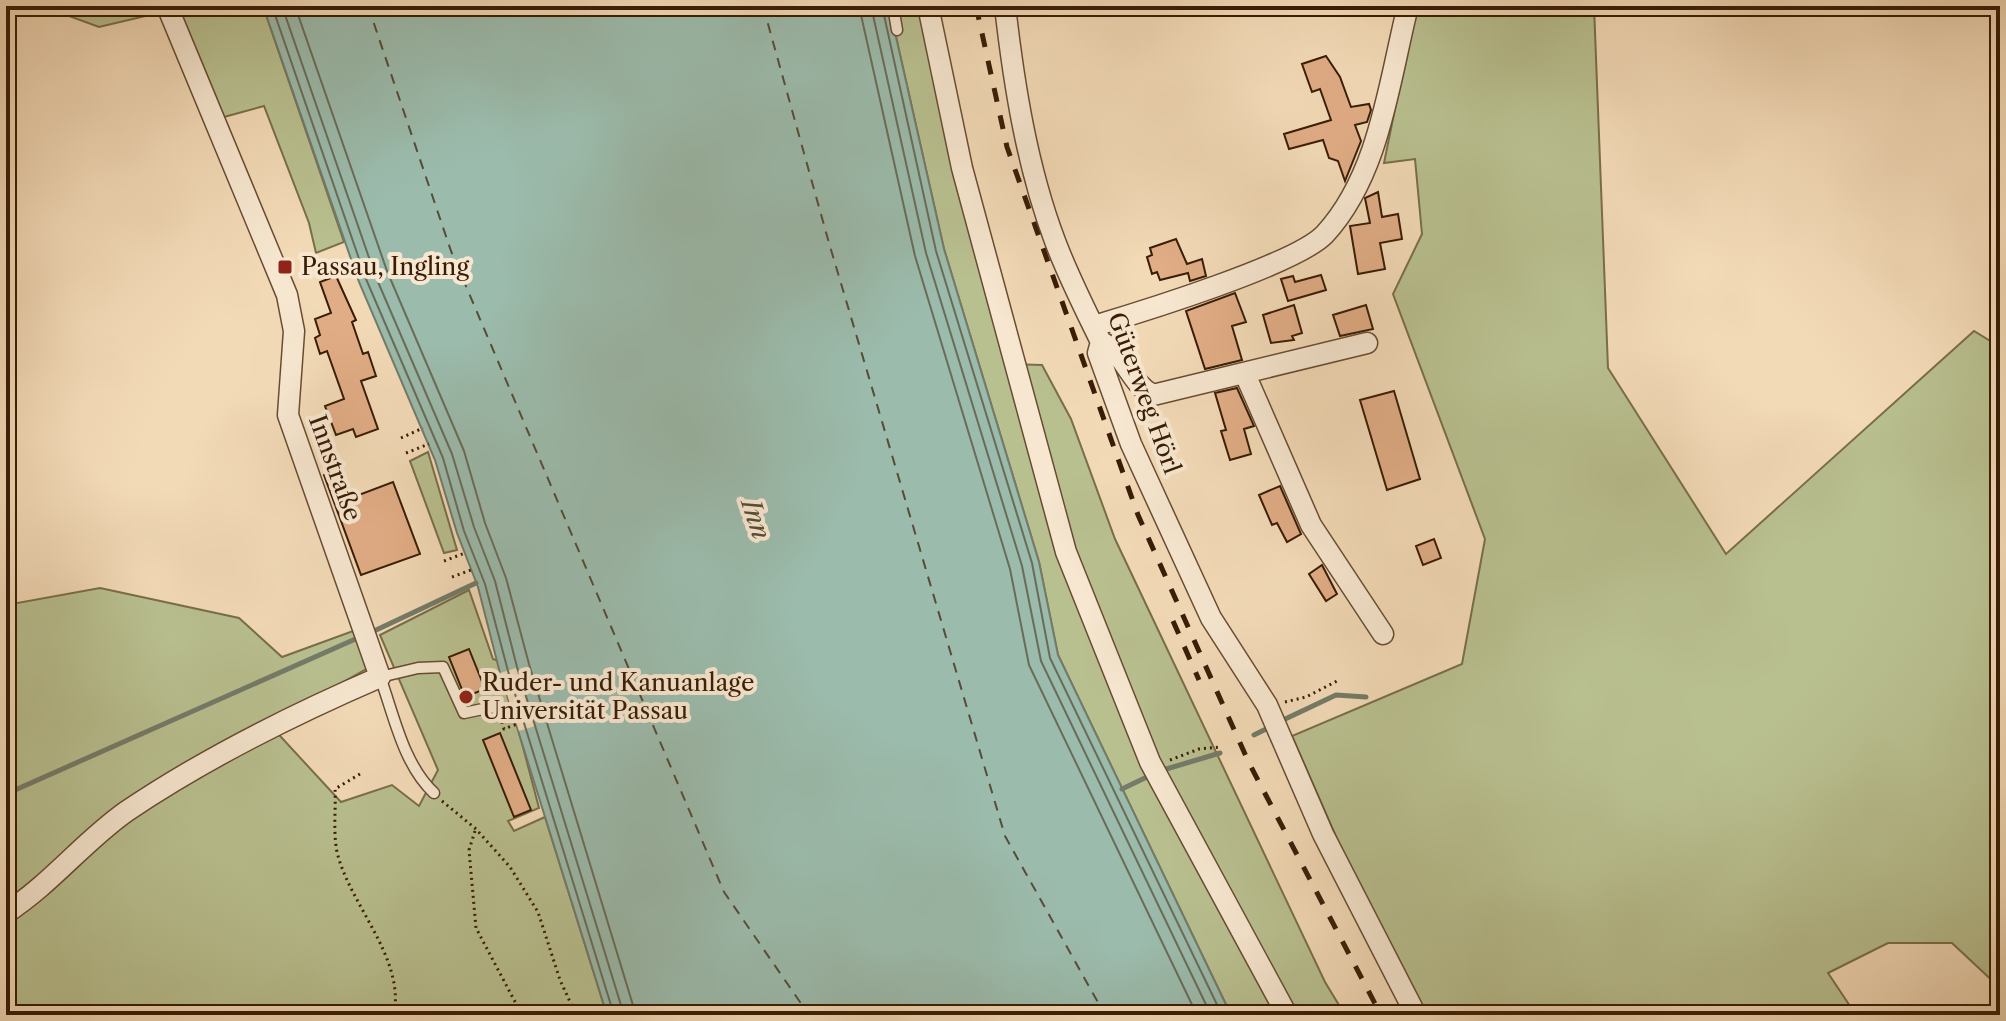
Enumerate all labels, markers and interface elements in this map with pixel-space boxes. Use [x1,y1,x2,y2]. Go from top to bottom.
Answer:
place label: Passau, Ingling [301,252,469,281]
marker: Passau, Ingling [276,258,294,276]
street label: Güterweg Hörl [1102,308,1187,477]
street label: Innstraße [303,411,368,525]
water label: Inn [734,493,778,543]
place label: Ruder- und Kanuanlage Universität Passau [482,668,754,725]
marker: Ruder- und Kanuanlage Universität Passau [457,688,475,706]

